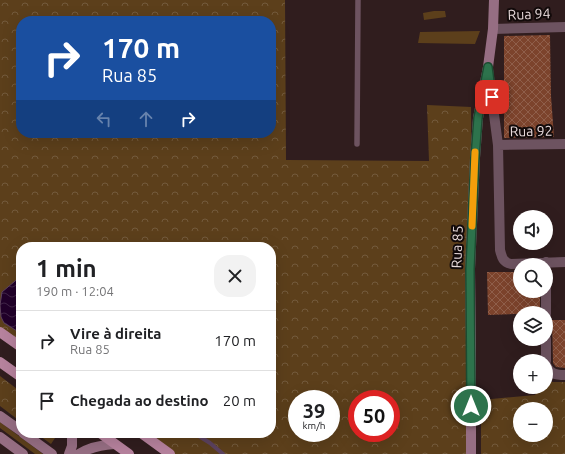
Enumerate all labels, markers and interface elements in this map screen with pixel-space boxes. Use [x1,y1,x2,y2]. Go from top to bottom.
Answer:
street label: Rua 94 [507,5,551,23]
icon: right [36,32,88,84]
text: 170 m [102,32,180,63]
text: Rua 85 [102,65,157,85]
pin [475,80,509,114]
icon: arrive [481,86,503,108]
icon: left [93,108,115,130]
icon: ahead [135,108,157,130]
icon: right [177,108,199,130]
street label: Rua 92 [509,123,553,139]
map controls [513,210,553,442]
button: sound [513,210,553,250]
street label: Rua 85 [448,225,466,269]
text: 1 min [36,255,97,282]
button: close [214,255,256,297]
button: search [513,258,553,298]
text: 190 m · 12:04 [36,284,114,298]
button: layers [513,306,553,346]
text: Vire à direita [70,325,162,342]
icon: right [36,330,58,352]
text: 170 m [214,332,256,349]
text: Rua 85 [70,342,110,356]
button: + [513,354,553,394]
position arrow [450,385,492,427]
icon: arrive [36,390,58,412]
speed limit sign: 50 [348,390,400,442]
text: Chegada ao destino [70,392,209,409]
text: 20 m [223,392,256,409]
text: 39 [303,399,325,422]
button: − [513,402,553,442]
text: km/h [302,420,326,431]

